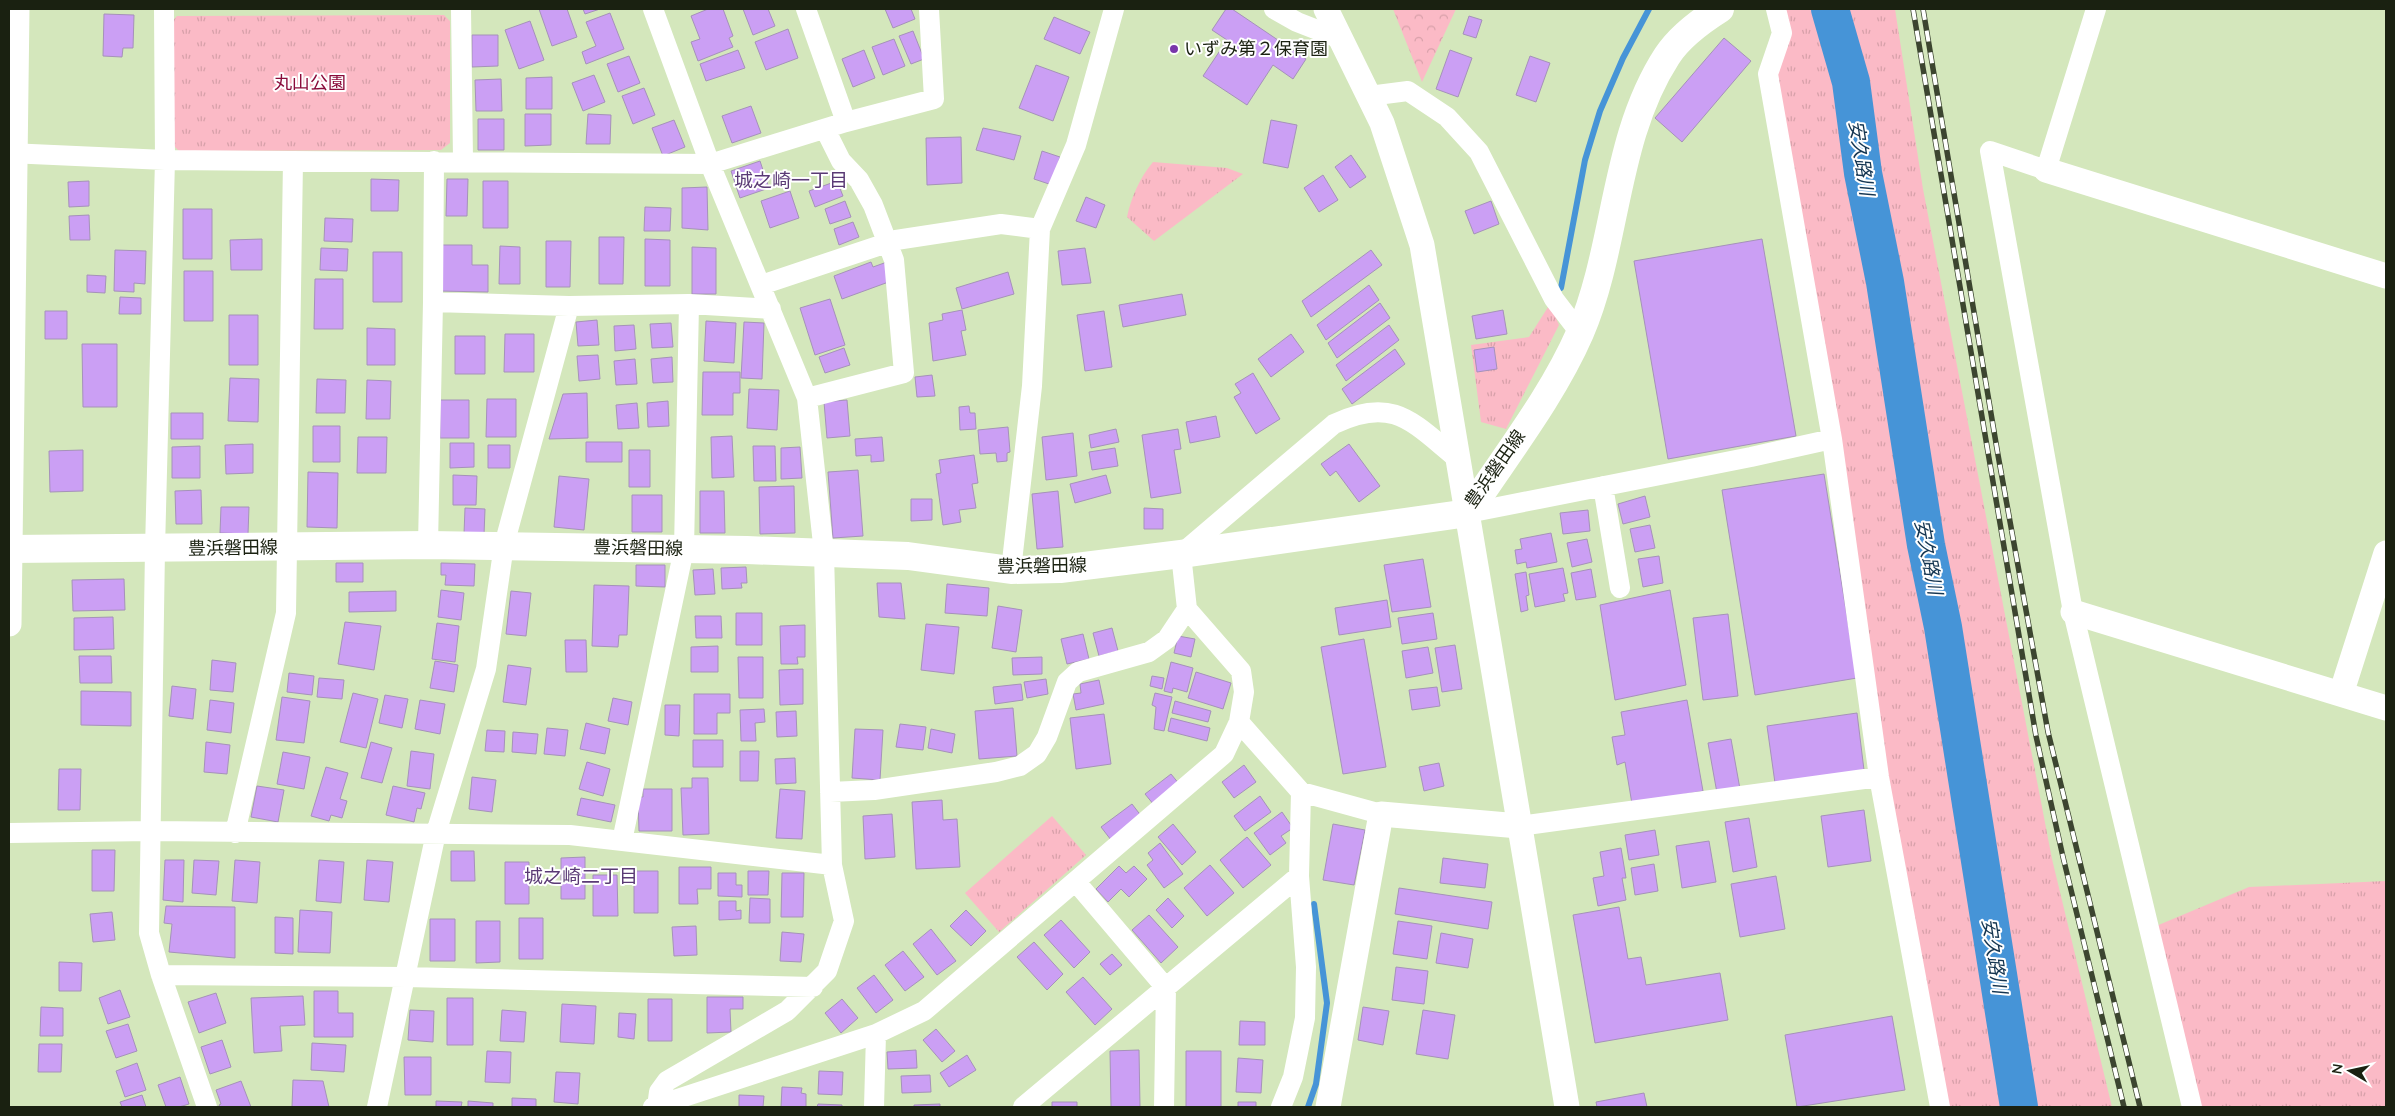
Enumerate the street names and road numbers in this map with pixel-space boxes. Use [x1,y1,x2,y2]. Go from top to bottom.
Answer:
street label: 豊浜磐田線 [1459,425,1530,512]
street label: 豊浜磐田線 [188,535,278,560]
street label: 豊浜磐田線 [593,535,683,560]
street label: 豊浜磐田線 [997,553,1087,578]

